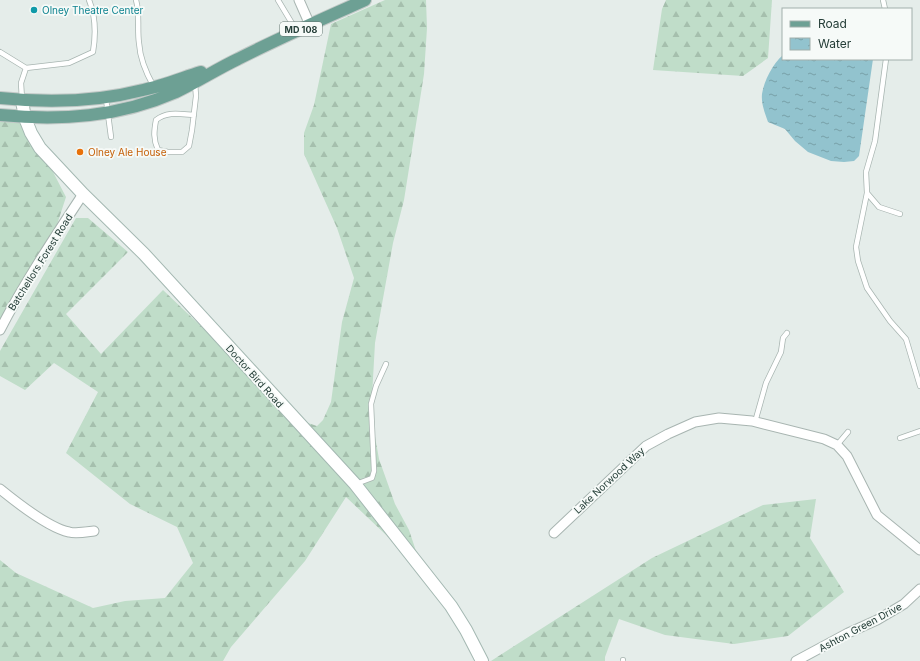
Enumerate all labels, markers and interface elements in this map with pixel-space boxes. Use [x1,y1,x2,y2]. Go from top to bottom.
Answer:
place label: Olney Theatre Center [42,4,144,16]
marker: Olney Theatre Center [29,5,39,15]
legend [782,8,912,60]
text: Road [818,16,847,31]
road number: MD 108 [280,22,322,36]
text: Water [818,36,852,51]
place label: Olney Ale House [88,146,167,158]
marker: Olney Ale House [75,147,85,157]
street label: Batchellors Forest Road [5,211,75,313]
street label: Doctor Bird Road [224,342,286,410]
street label: Lake Norwood Way [571,444,647,516]
street label: Ashton Green Drive [816,600,904,654]

